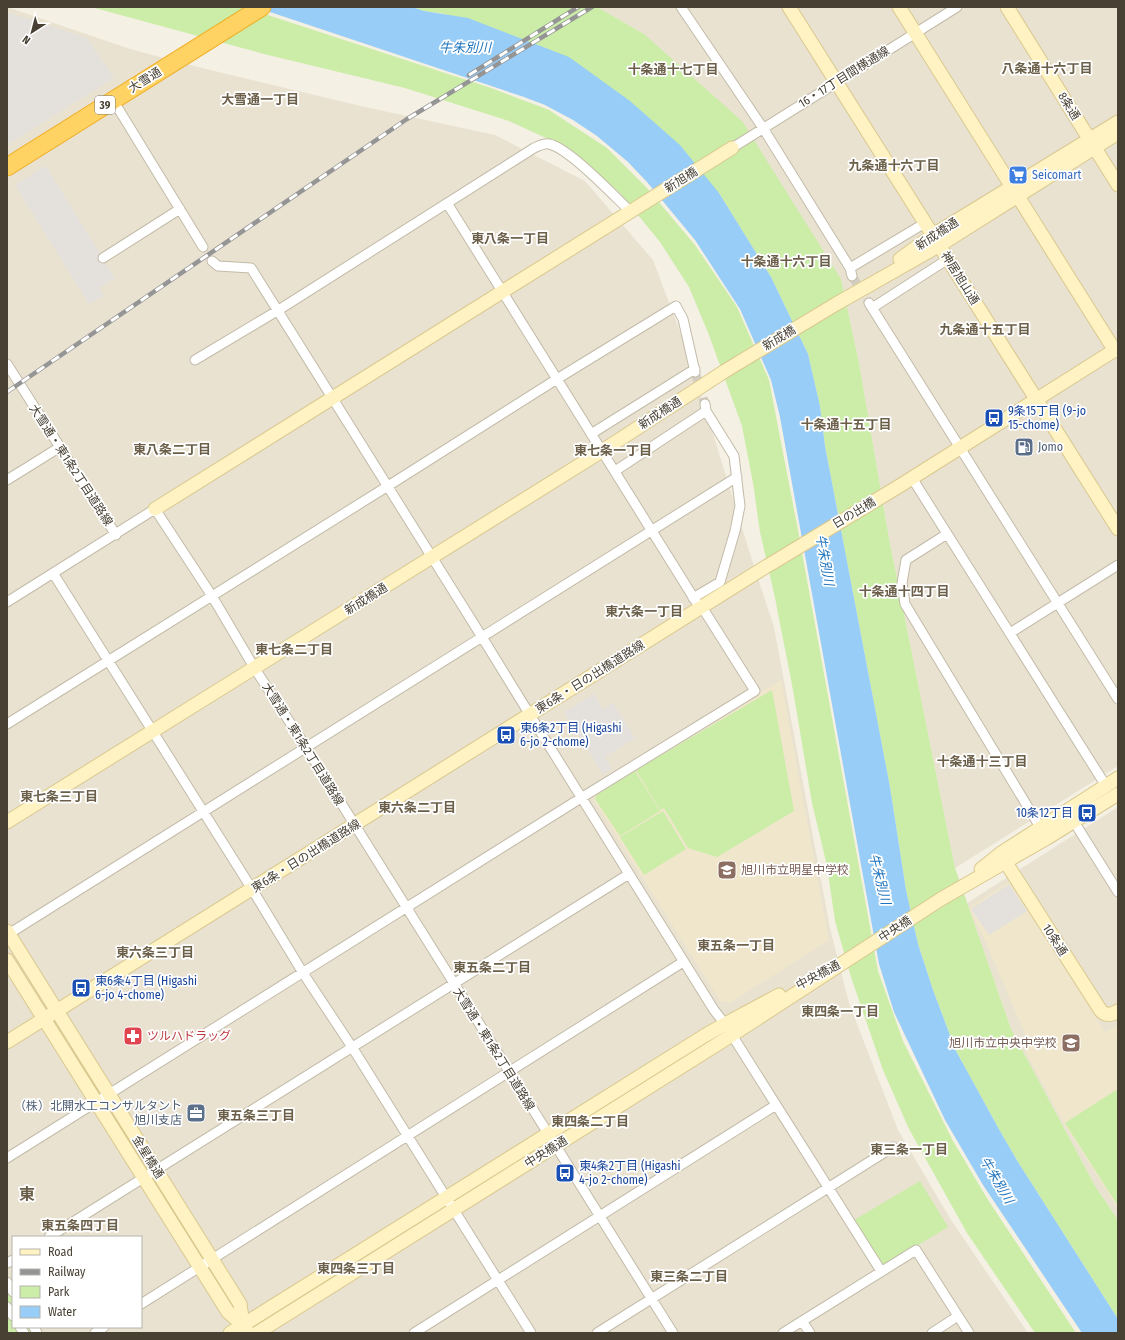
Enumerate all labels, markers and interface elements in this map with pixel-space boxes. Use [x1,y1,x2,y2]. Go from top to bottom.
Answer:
north arrow [12,12,52,52]
text: N [20,32,33,47]
water label: 牛朱別川 [439,40,493,55]
street label: 16・17丁目間横通線 [796,43,892,111]
district label: 八条通十六丁目 [1001,61,1093,76]
district label: 十条通十七丁目 [627,62,719,77]
street label: 大雪通 [126,65,164,95]
street label: 8条通 [1055,90,1083,122]
district label: 大雪通一丁目 [221,92,299,107]
road number: 39 [95,96,115,114]
district label: 九条通十六丁目 [848,158,940,173]
supermarket icon: Seicomart [1007,164,1029,186]
street label: 新旭橋 [662,165,700,195]
place label: Seicomart [1032,168,1081,182]
street label: 新成橋通 [913,215,961,253]
district label: 東八条一丁目 [471,231,549,246]
street label: 神居旭山通 [938,249,982,307]
district label: 十条通十六丁目 [740,254,832,269]
district label: 九条通十五丁目 [939,322,1031,337]
street label: 新成橋 [760,323,798,353]
street label: 新成橋通 [636,394,684,432]
street label: 大雪通・東1条2丁目道路線 [26,402,116,528]
place label: 9条15丁目 (9-jo 15-chome) [1008,404,1086,432]
bus stop icon: 9条15丁目 (9-jo 15-chome) [983,407,1005,429]
district label: 十条通十五丁目 [800,417,892,432]
fuel station icon: Jomo [1013,436,1035,458]
place label: Jomo [1038,440,1063,454]
district label: 東八条二丁目 [133,442,211,457]
district label: 東七条一丁目 [574,443,652,458]
street label: 日の出橋 [830,495,878,531]
water label: 牛朱別川 [813,533,837,589]
street label: 新成橋通 [342,580,390,618]
district label: 十条通十四丁目 [858,584,950,599]
district label: 東六条一丁目 [605,604,683,619]
street label: 東6条・日の出橋道路線 [533,638,647,716]
district label: 東七条二丁目 [255,642,333,657]
street label: 大雪通・東1条2丁目道路線 [259,680,347,808]
place label: 東6条2丁目 (Higashi 6-jo 2-chome) [520,721,622,749]
bus stop icon: 東6条2丁目 (Higashi 6-jo 2-chome) [495,724,517,746]
district label: 十条通十三丁目 [936,754,1028,769]
district label: 東七条三丁目 [20,789,98,804]
district label: 東六条二丁目 [378,800,456,815]
bus stop icon: 10条12丁目 [1076,802,1098,824]
place label: 10条12丁目 [1016,806,1073,820]
street label: 東6条・日の出橋道路線 [249,817,363,895]
water label: 牛朱別川 [866,852,894,908]
school or university icon: 旭川市立明星中学校 [716,859,738,881]
place label: 旭川市立明星中学校 [741,863,849,877]
street label: 中央橋 [876,913,914,945]
street label: 10条通 [1040,922,1070,958]
district label: 東五条一丁目 [697,938,775,953]
district label: 東六条三丁目 [116,945,194,960]
street label: 中央橋通 [794,958,842,992]
district label: 東五条二丁目 [453,960,531,975]
place label: 東6条4丁目 (Higashi 6-jo 4-chome) [95,974,197,1002]
bus stop icon: 東6条4丁目 (Higashi 6-jo 4-chome) [70,977,92,999]
street label: 大雪通・東1条2丁目道路線 [450,985,538,1113]
district label: 東四条一丁目 [801,1004,879,1019]
pharmacy icon: ツルハドラッグ [122,1025,144,1047]
place label: ツルハドラッグ [147,1029,231,1043]
school or university icon: 旭川市立中央中学校 [1060,1032,1082,1054]
place label: 旭川市立中央中学校 [949,1036,1057,1050]
place label: （株）北開水工コンサルタント 旭川支店 [14,1099,182,1127]
office icon: （株）北開水工コンサルタント 旭川支店 [185,1102,207,1124]
district label: 東五条三丁目 [217,1108,295,1123]
district label: 東四条二丁目 [551,1114,629,1129]
street label: 金星橋通 [129,1133,167,1181]
street label: 中央橋通 [522,1133,570,1171]
district label: 東三条一丁目 [870,1142,948,1157]
water label: 牛朱別川 [977,1154,1018,1208]
place label: 東4条2丁目 (Higashi 4-jo 2-chome) [579,1159,680,1187]
bus stop icon: 東4条2丁目 (Higashi 4-jo 2-chome) [554,1162,576,1184]
district label: 東 [19,1185,35,1204]
district label: 東五条四丁目 [41,1218,119,1233]
legend [12,1236,142,1328]
text: Road [48,1245,73,1259]
district label: 東四条三丁目 [317,1261,395,1276]
text: Railway [48,1265,86,1279]
district label: 東三条二丁目 [650,1269,728,1284]
text: Park [48,1285,70,1299]
text: Water [48,1305,77,1319]

